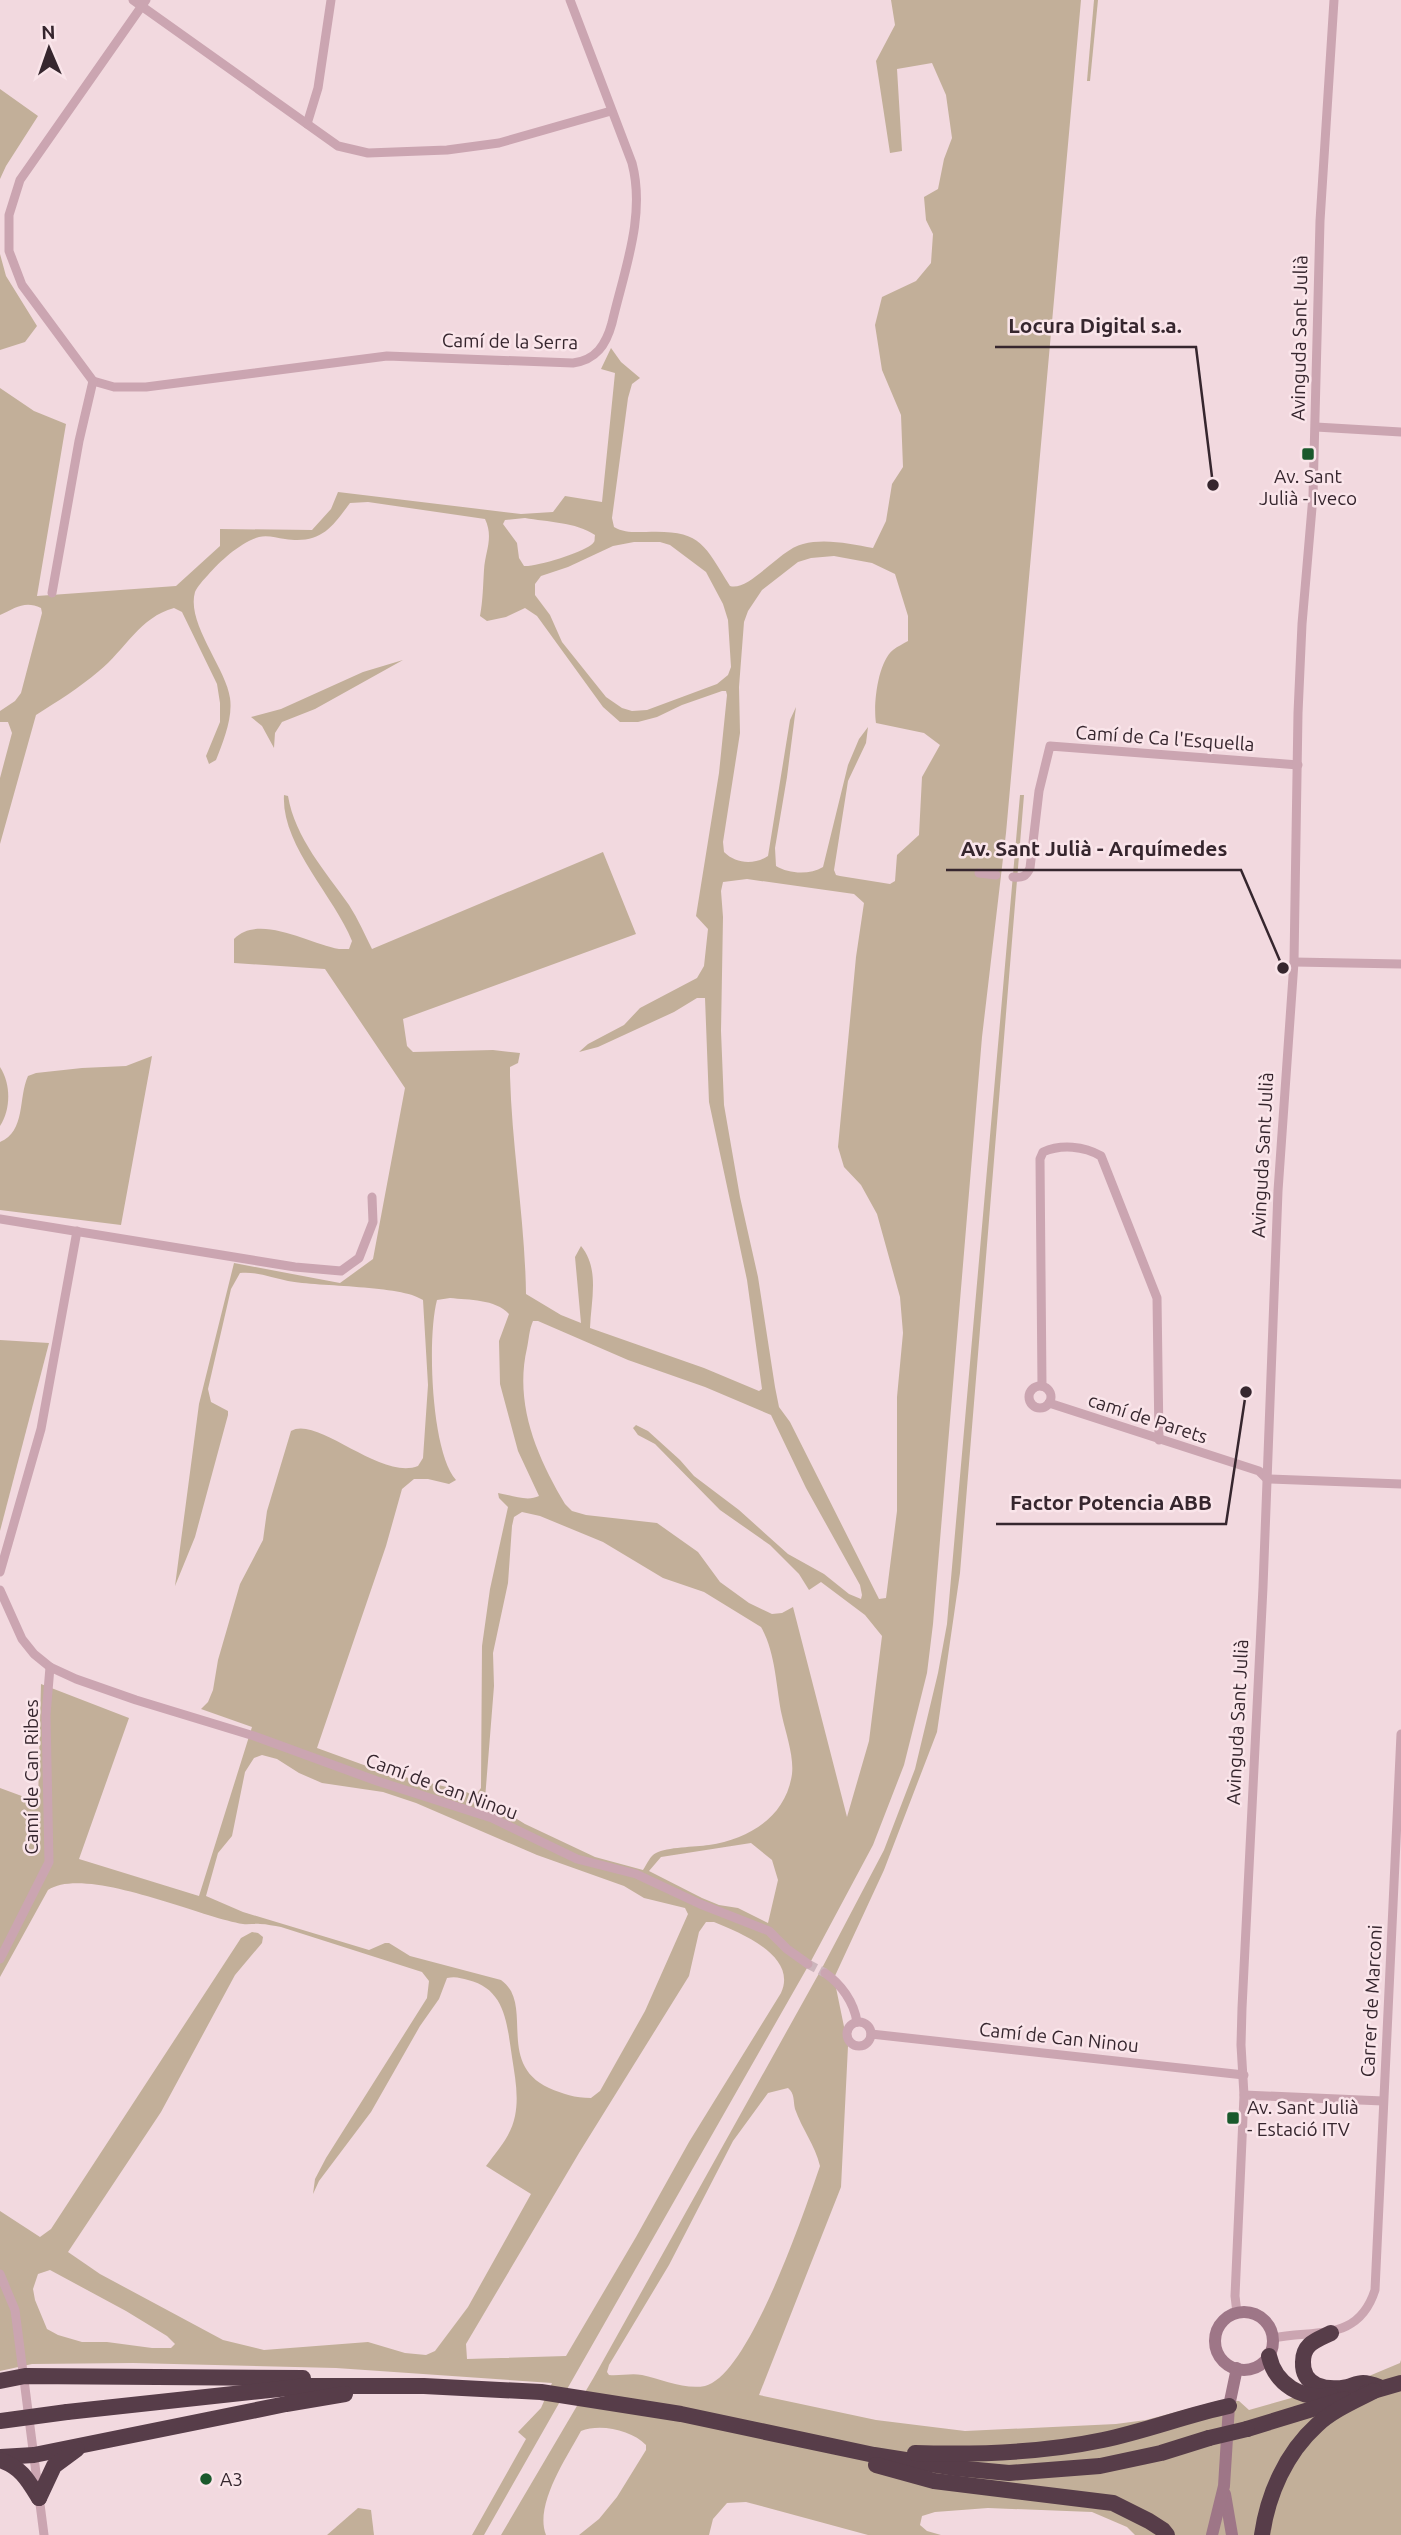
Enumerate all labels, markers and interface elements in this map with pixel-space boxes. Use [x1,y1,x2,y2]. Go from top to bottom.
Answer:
north arrow [14,14,84,84]
text: N [41,21,56,43]
street label: Avinguda Sant Julià [1287,255,1311,421]
callout: Locura Digital s.a. [995,305,1196,347]
text: Locura Digital s.a. [1008,313,1182,337]
street label: Camí de la Serra [442,329,578,353]
marker: Av. Sant Julià - Iveco [1300,446,1316,462]
place label: Av. Sant Julià - Iveco [1259,465,1357,509]
street label: Camí de Ca l'Esquella [1075,721,1255,755]
callout: Av. Sant Julià - Arquímedes [946,828,1241,870]
text: Av. Sant Julià - Arquímedes [961,836,1227,860]
street label: Avinguda Sant Julià [1247,1072,1277,1238]
street label: camí de Parets [1086,1388,1210,1448]
callout: Factor Potencia ABB [996,1482,1226,1524]
text: Factor Potencia ABB [1010,1490,1212,1514]
street label: Avinguda Sant Julià [1222,1639,1252,1805]
street label: Camí de Can Ribes [20,1699,42,1855]
street label: Camí de Can Ninou [363,1748,521,1824]
street label: Carrer de Marconi [1356,1924,1386,2078]
street label: Camí de Can Ninou [978,2018,1140,2056]
place label: Av. Sant Julià - Estació ITV [1247,2096,1359,2140]
marker: Av. Sant Julià - Estació ITV [1225,2110,1241,2126]
place label: A3 [220,2468,243,2490]
marker: A3 [198,2471,214,2487]

